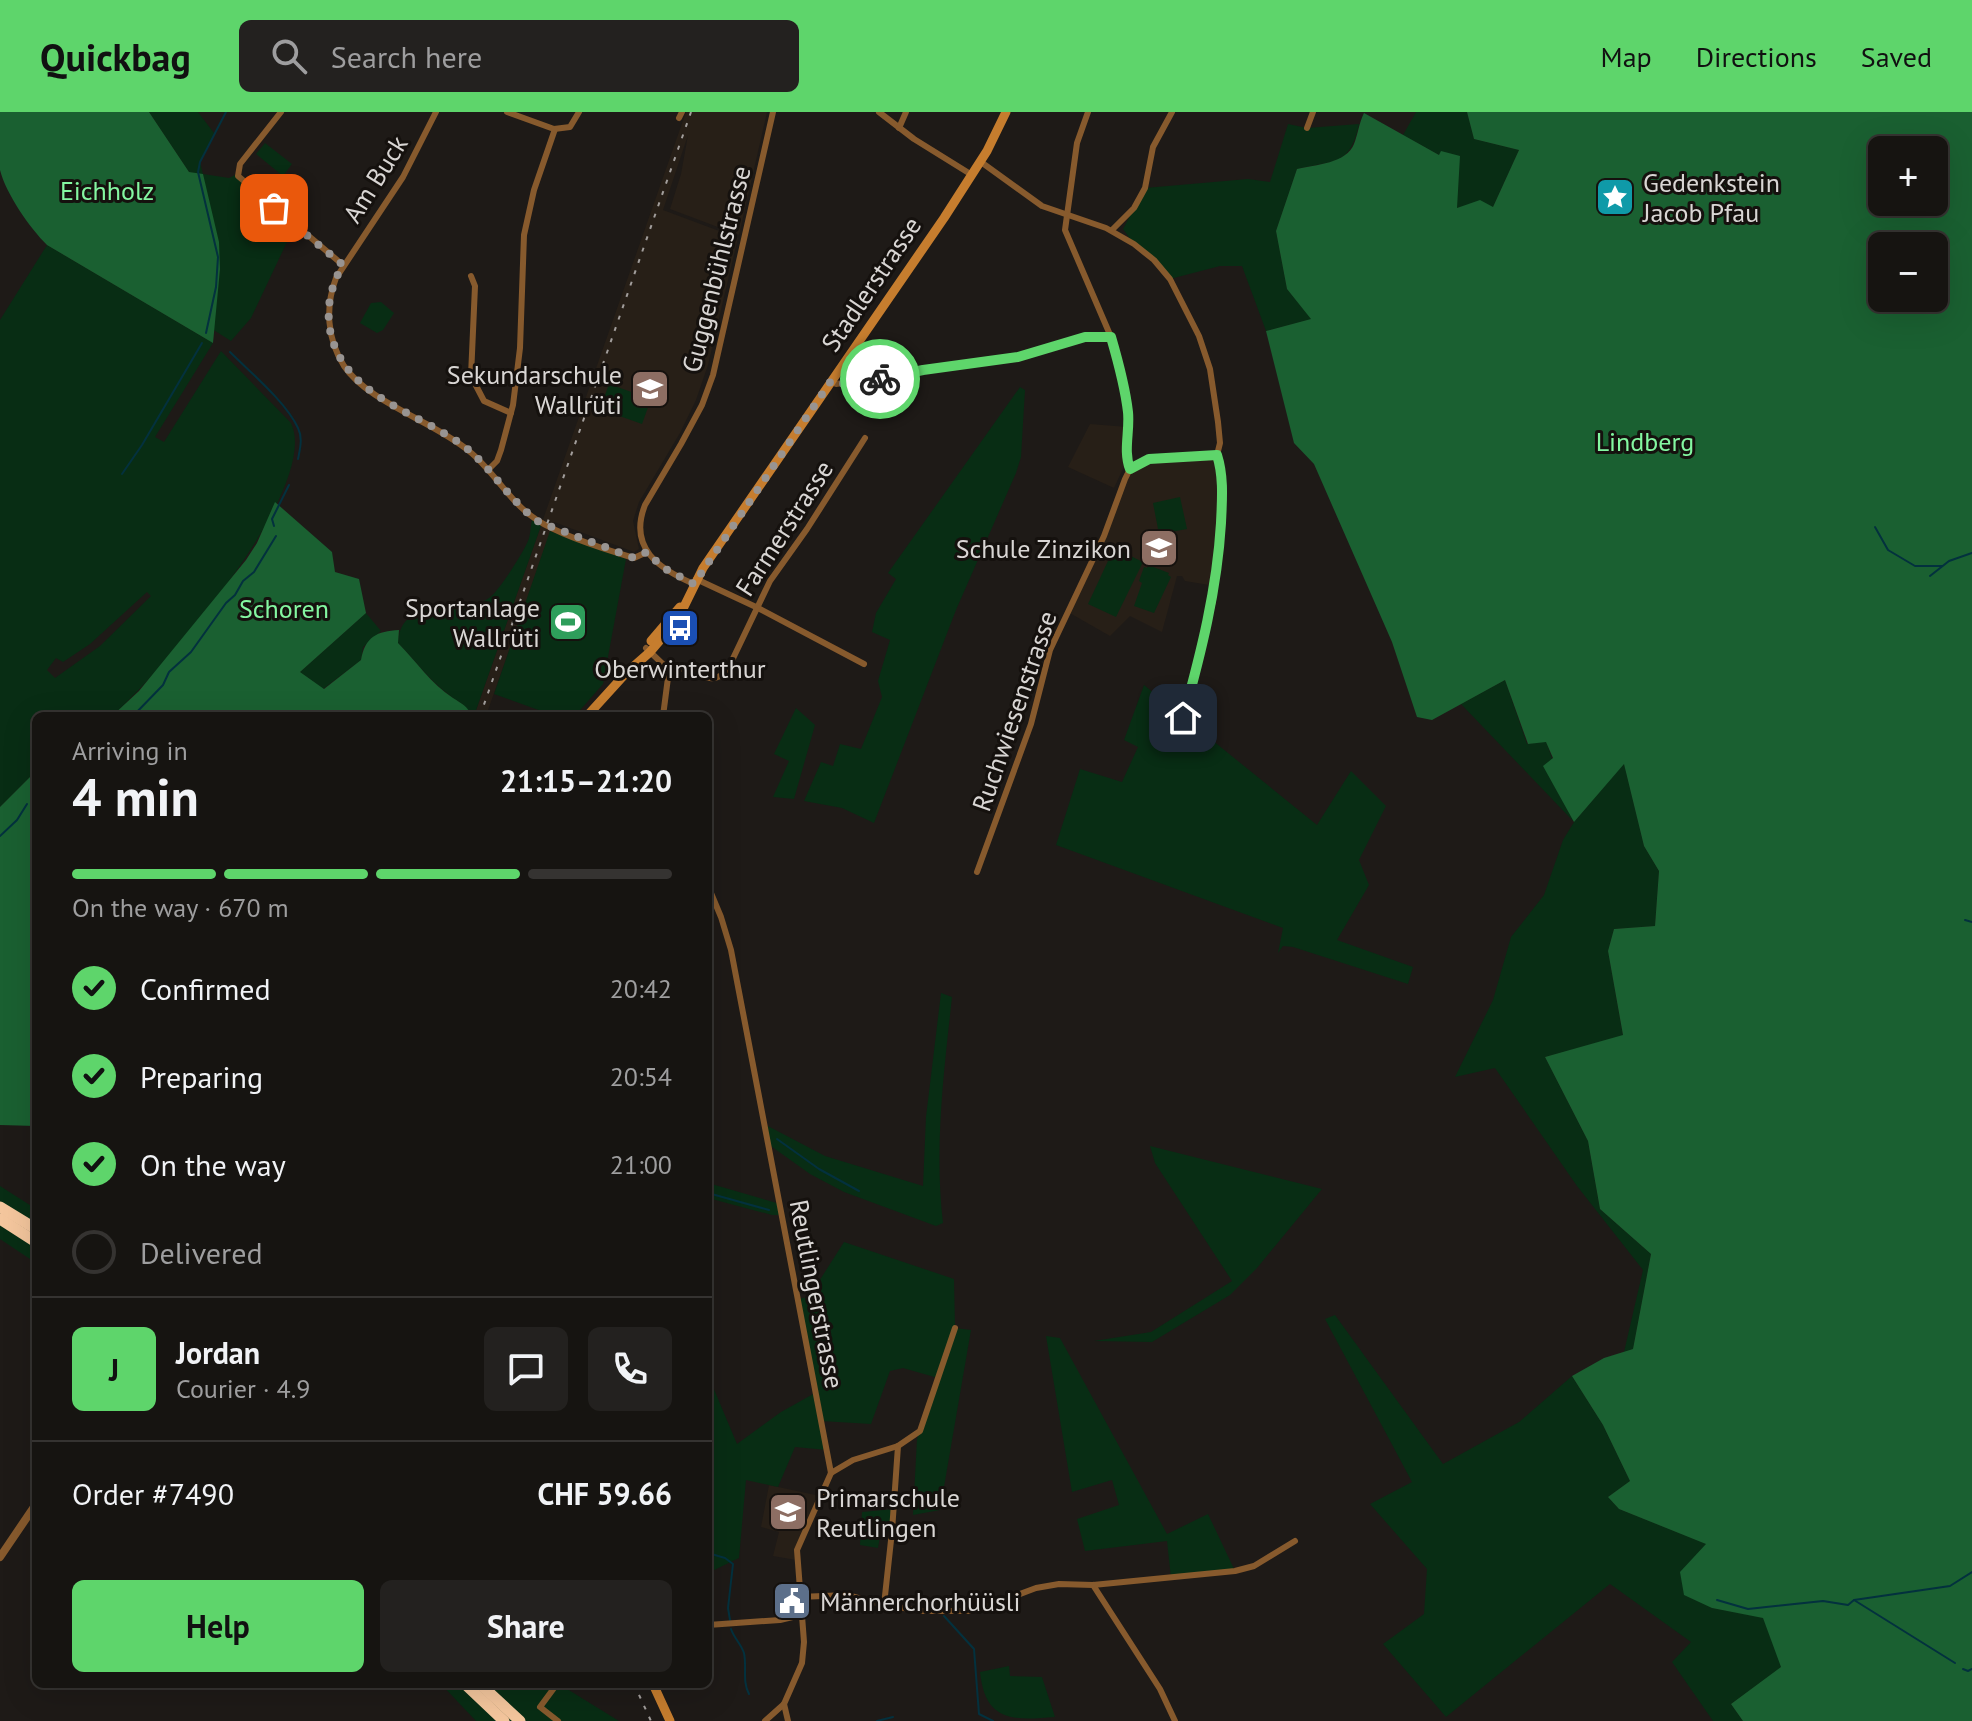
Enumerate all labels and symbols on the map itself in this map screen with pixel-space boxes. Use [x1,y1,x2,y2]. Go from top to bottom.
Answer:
street label: Am Buck [335,129,415,229]
street label: Guggenbühlstrasse [674,162,758,376]
place label: Gedenkstein Jacob Pfau [1642,166,1780,229]
park label: Eichholz [60,174,154,207]
pin [240,174,308,242]
place icon: Gedenkstein Jacob Pfau [1594,176,1636,218]
street label: Stadlerstrasse [814,210,928,358]
courier [840,339,920,419]
place label: Sekundarschule Wallrüti [447,358,622,421]
school or university icon: Sekundarschule Wallrüti [629,368,671,410]
park label: Lindberg [1596,425,1694,458]
street label: Farmerstrasse [728,454,840,602]
school or university icon: Schule Zinzikon [1138,527,1180,569]
place label: Schule Zinzikon [956,532,1131,565]
place label: Sportanlage Wallrüti [405,591,540,654]
park label: Schoren [239,592,329,625]
sports icon: Sportanlage Wallrüti [547,601,589,643]
bus stop icon: Oberwinterthur [659,607,701,649]
street label: Ruchwiesenstrasse [964,607,1064,815]
place label: Oberwinterthur [594,652,766,685]
pin [1149,684,1217,752]
street label: Reutlingerstrasse [783,1197,851,1391]
place label: Primarschule Reutlingen [816,1481,960,1544]
school or university icon: Primarschule Reutlingen [767,1491,809,1533]
public building icon: Männerchorhüüsli [771,1580,813,1622]
place label: Männerchorhüüsli [820,1585,1020,1618]

